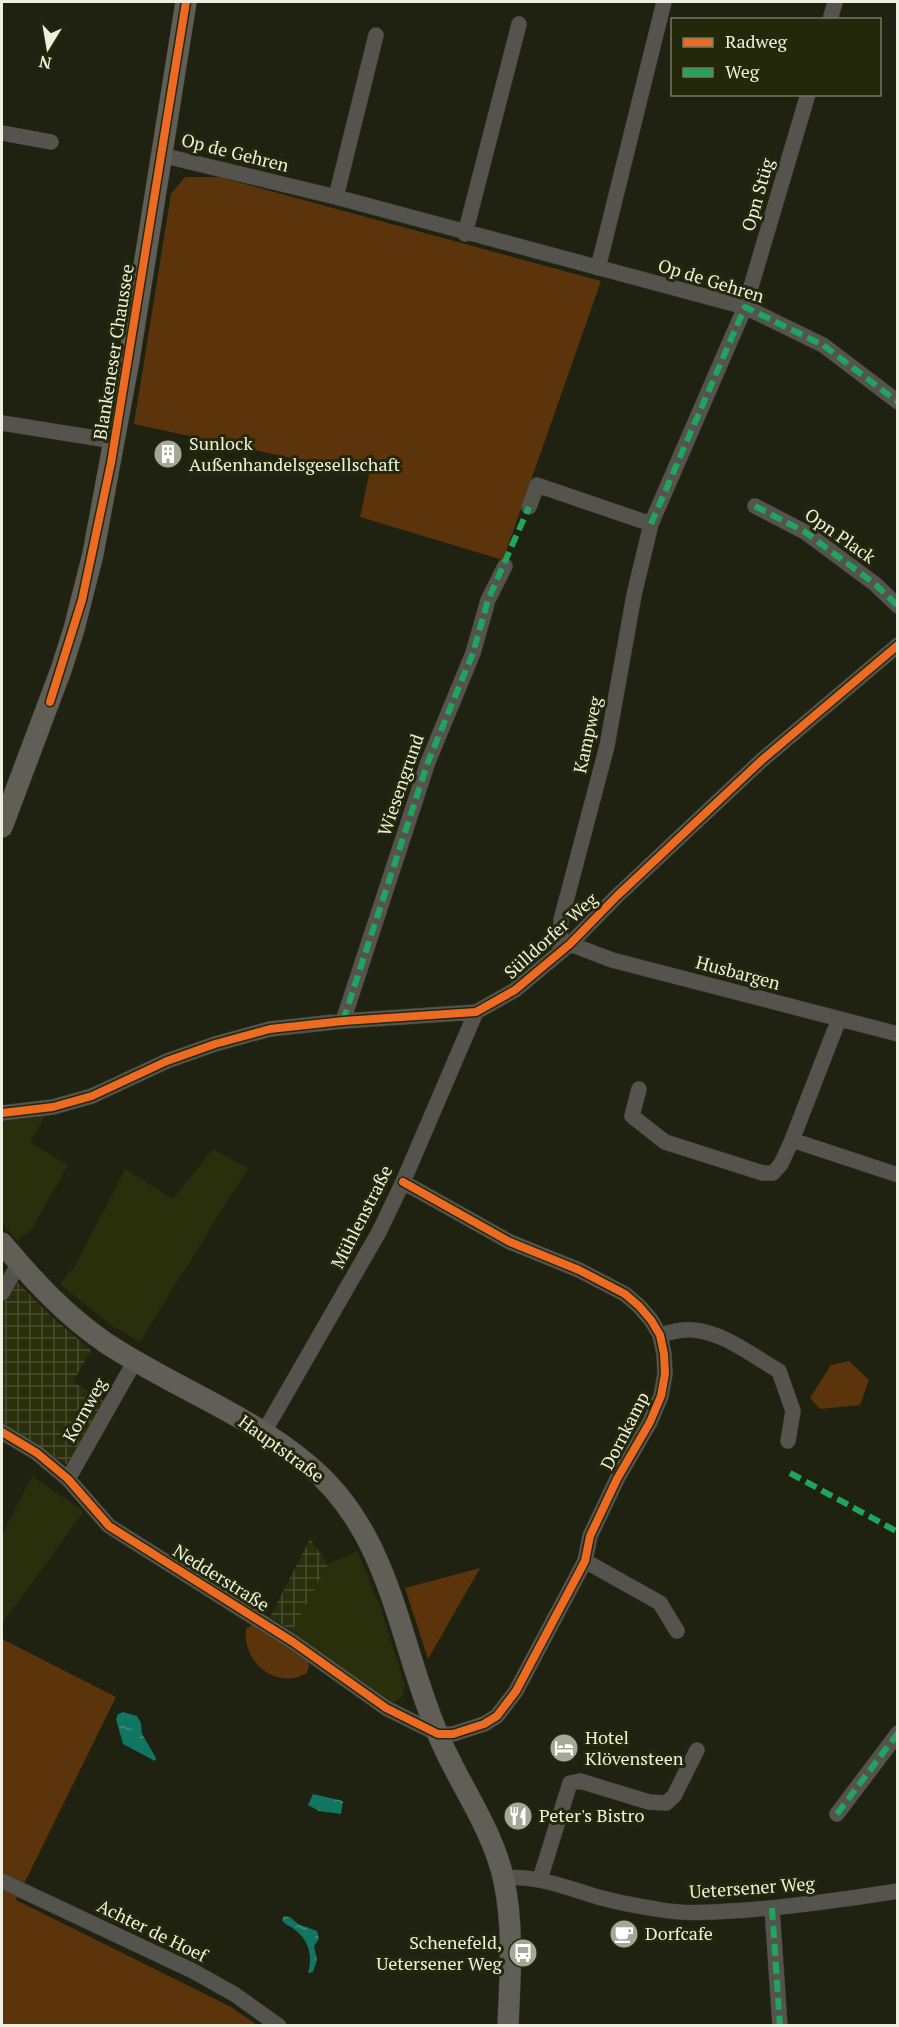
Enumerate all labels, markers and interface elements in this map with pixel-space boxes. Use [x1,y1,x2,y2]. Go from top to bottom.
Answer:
north arrow [18,18,78,78]
legend [671,18,881,96]
text: Radweg [725,29,787,53]
text: N [37,51,53,75]
text: Weg [725,59,760,83]
street label: Op de Gehren [179,127,292,177]
street label: Opn Stüg [735,155,779,234]
street label: Op de Gehren [655,252,768,308]
street label: Blankeneser Chaussee [87,262,139,441]
place label: Sunlock Außenhandelsgesellschaft [189,431,400,476]
building icon: Sunlock Außenhandelsgesellschaft [152,438,184,470]
street label: Opn Plack [800,502,881,569]
street label: Kampweg [567,694,607,775]
street label: Wiesengrund [371,731,429,839]
street label: Sülldorfer Weg [498,887,603,984]
street label: Husbargen [693,949,783,995]
street label: Mühlenstraße [325,1161,397,1272]
street label: Kornweg [57,1373,112,1446]
street label: Dornkamp [594,1387,654,1474]
street label: Hauptstraße [234,1409,329,1487]
street label: Nedderstraße [169,1538,274,1616]
place label: Hotel Klövensteen [585,1725,684,1770]
hotel icon: Hotel Klövensteen [548,1732,580,1764]
restaurant icon: Peter's Bistro [502,1800,534,1832]
place label: Peter's Bistro [539,1803,644,1827]
street label: Uetersener Weg [688,1871,816,1903]
street label: Achter de Hoef [94,1893,213,1968]
cafe icon: Dorfcafe [608,1918,640,1950]
place label: Dorfcafe [645,1921,713,1945]
place label: Schenefeld, Uetersener Weg [376,1930,503,1975]
bus stop icon: Schenefeld, Uetersener Weg [507,1937,539,1969]

